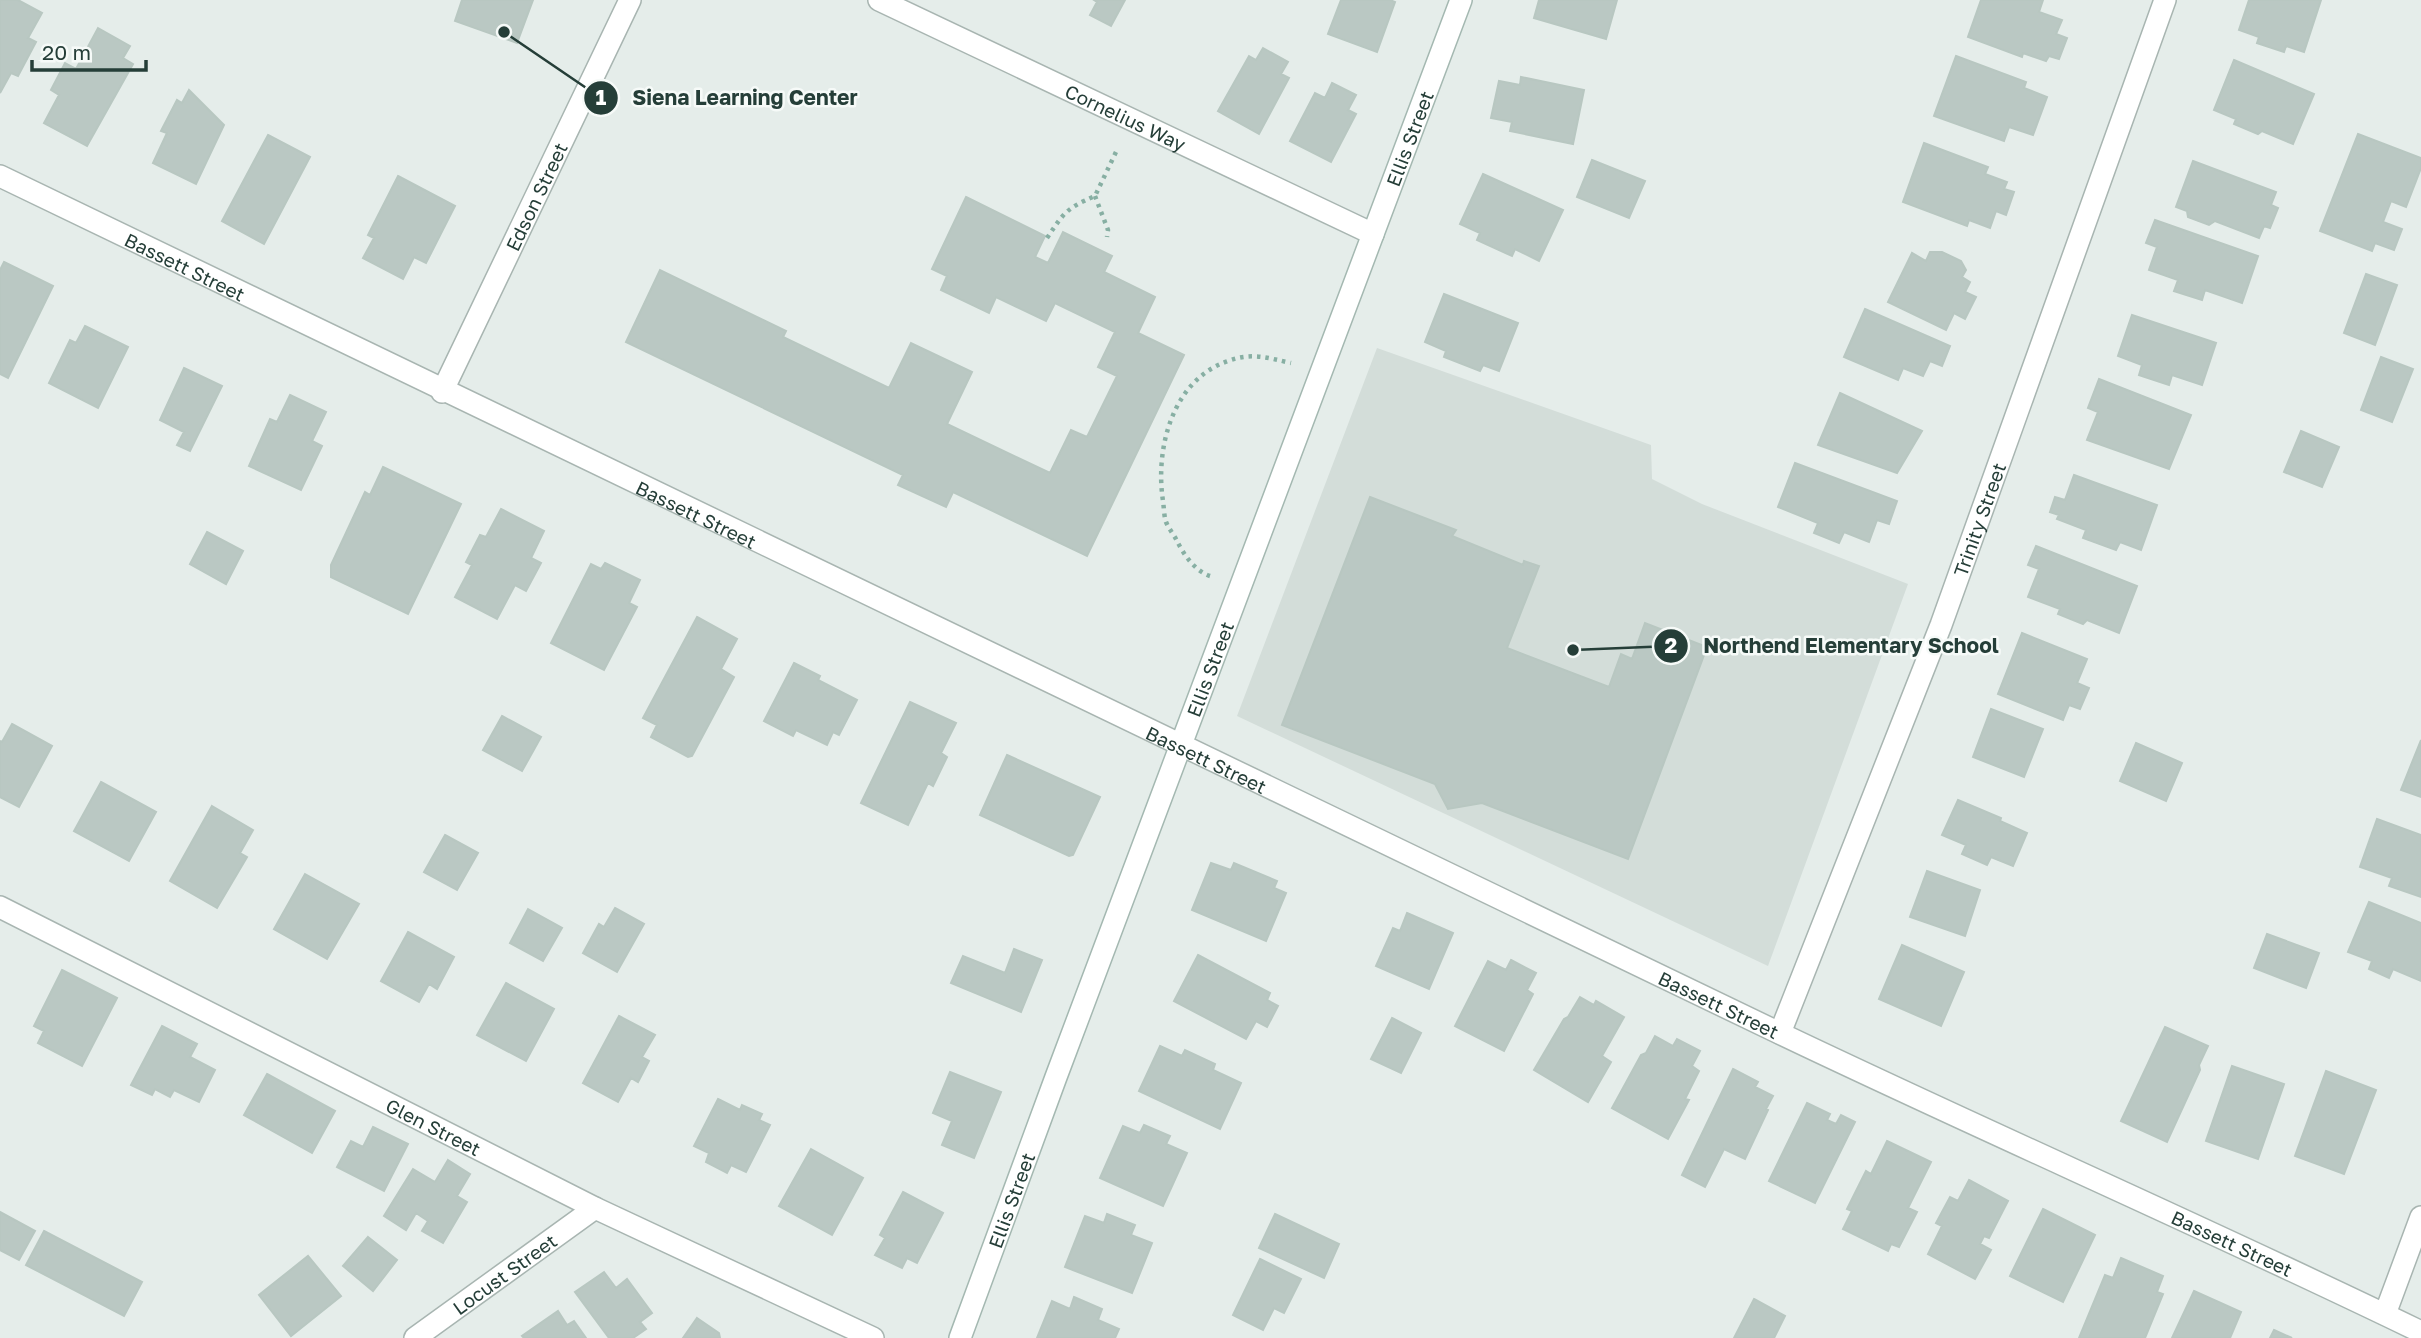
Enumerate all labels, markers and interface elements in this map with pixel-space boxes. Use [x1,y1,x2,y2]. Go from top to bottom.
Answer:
scale bar [32,28,145,72]
text: 20 m [42,39,91,65]
callout: Siena Learning Center [584,77,872,119]
street label: Cornelius Way [1062,79,1190,155]
text: 1 [596,84,607,110]
text: Siena Learning Center [632,84,858,110]
street label: Ellis Street [1381,87,1437,189]
street label: Edson Street [500,138,572,254]
street label: Bassett Street [121,227,249,305]
street label: Trinity Street [1948,459,2010,579]
street label: Bassett Street [632,475,760,553]
street label: Ellis Street [1181,618,1238,720]
callout: Northend Elementary School [1654,625,2013,667]
text: 2 [1665,632,1678,658]
text: Northend Elementary School [1703,632,1999,658]
street label: Bassett Street [1143,720,1270,798]
street label: Bassett Street [1655,966,1783,1043]
street label: Glen Street [382,1093,485,1160]
street label: Ellis Street [983,1149,1039,1251]
street label: Bassett Street [2168,1205,2296,1281]
street label: Locust Street [448,1228,561,1319]

